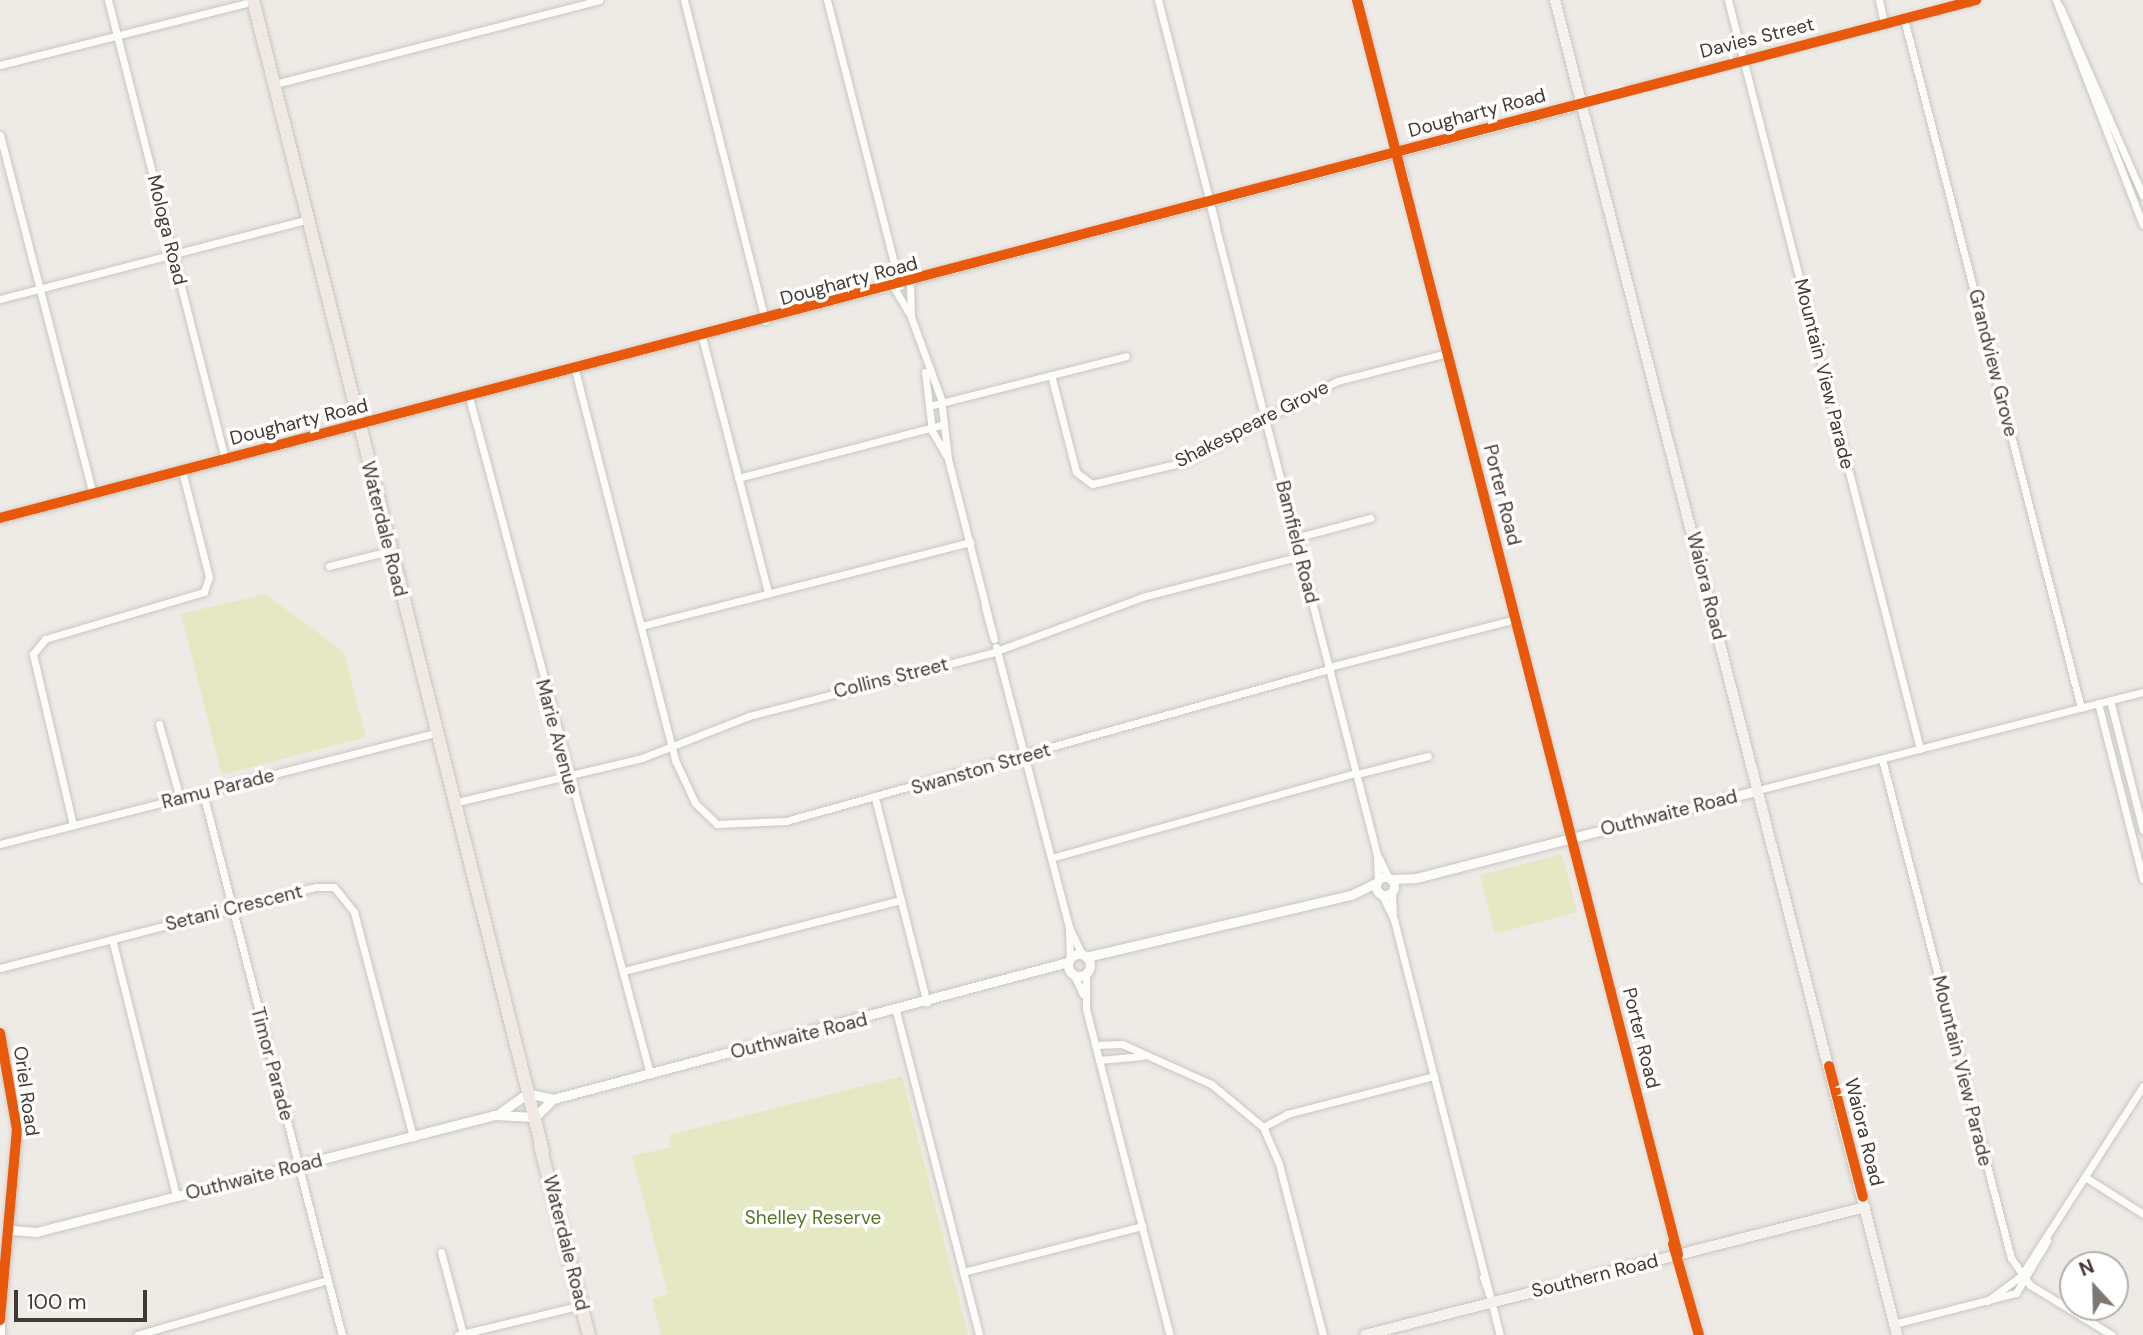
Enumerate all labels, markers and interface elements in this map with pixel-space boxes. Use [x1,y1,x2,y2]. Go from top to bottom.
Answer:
street label: Davies Street [1698,13,1816,63]
street label: Dougharty Road [1406,84,1548,142]
street label: Mologa Road [142,173,192,287]
street label: Dougharty Road [778,252,920,310]
street label: Mountain View Parade [1789,276,1859,472]
street label: Grandview Grove [1964,287,2022,439]
street label: Shakespeare Grove [1171,375,1333,473]
street label: Dougharty Road [228,394,370,450]
street label: Porter Road [1478,442,1526,548]
street label: Waterdale Road [356,459,412,599]
street label: Bamfield Road [1271,478,1323,606]
street label: Waiora Road [1682,530,1730,642]
street label: Collins Street [831,653,951,703]
street label: Marie Avenue [531,677,583,797]
street label: Swanston Street [909,738,1053,800]
street label: Ramu Parade [159,764,277,814]
street label: Outhwaite Road [1598,785,1740,841]
street label: Setani Crescent [163,880,305,936]
street label: Mountain View Parade [1927,973,1997,1169]
street label: Porter Road [1617,985,1665,1091]
street label: Timor Parade [246,1005,298,1123]
street label: Outhwaite Road [728,1008,870,1064]
street label: Oriel Road [8,1045,44,1137]
street label: Waiora Road [1840,1076,1888,1188]
street label: Outhwaite Road [183,1149,325,1205]
street label: Waterdale Road [538,1173,594,1313]
park label: Shelley Reserve [745,1207,881,1229]
street label: Southern Road [1529,1249,1661,1303]
north arrow [2059,1251,2129,1321]
text: N [2076,1254,2098,1282]
scale bar [18,1276,150,1320]
text: 100 m [27,1288,87,1316]

